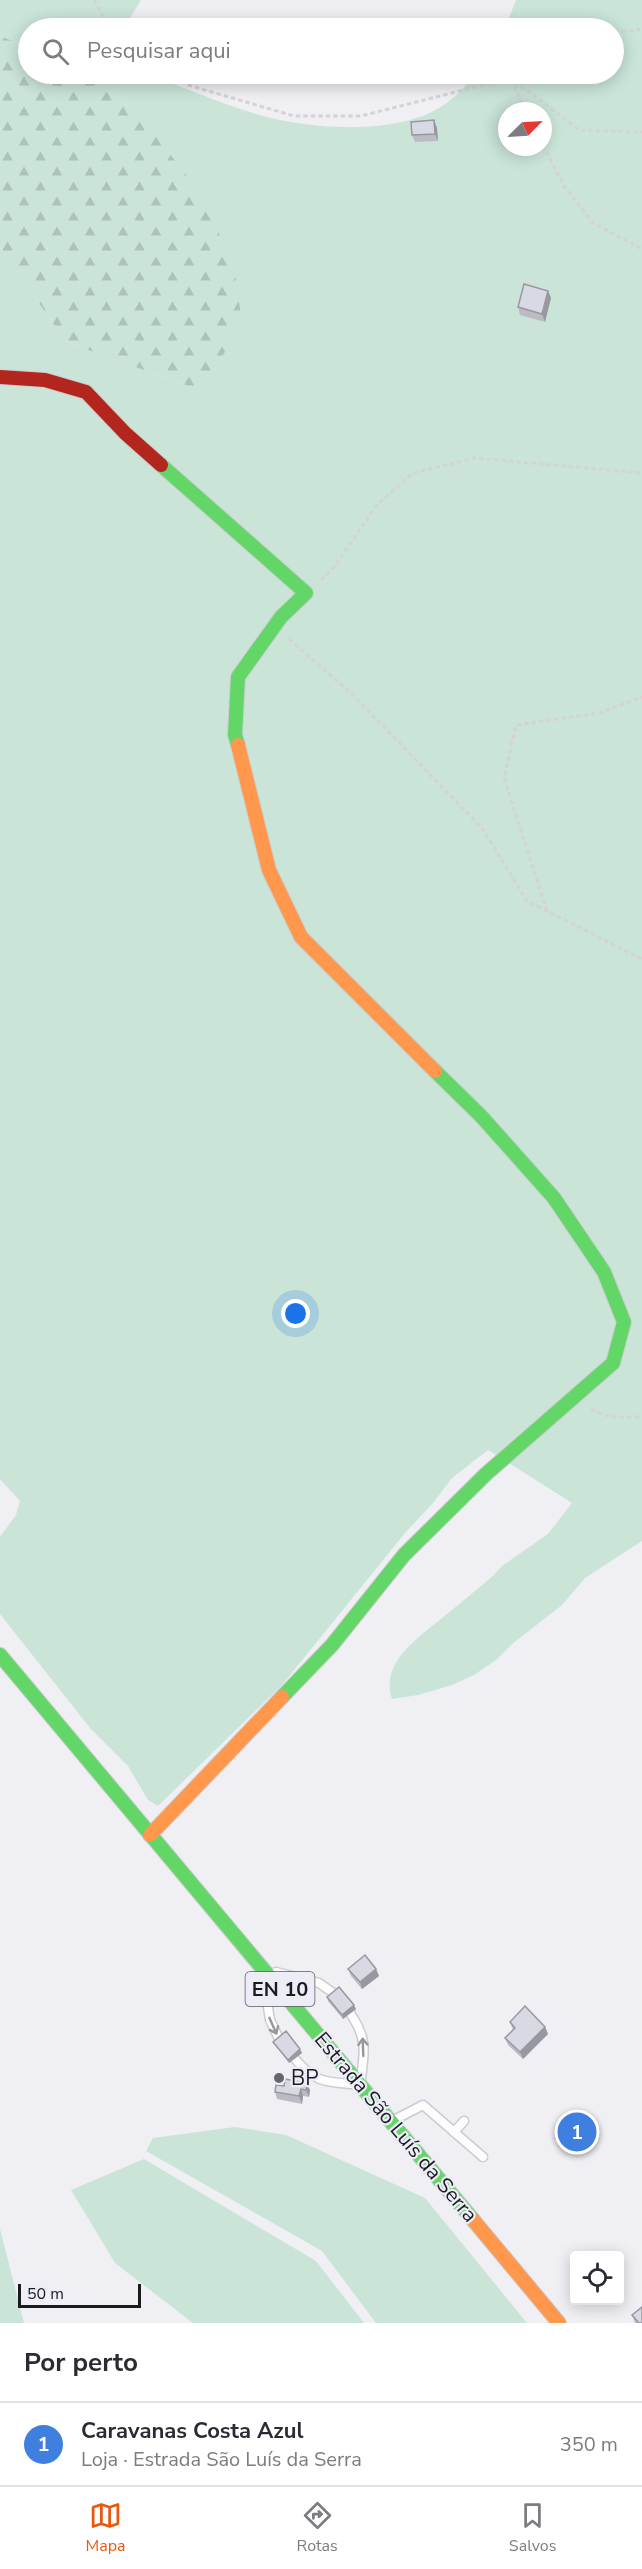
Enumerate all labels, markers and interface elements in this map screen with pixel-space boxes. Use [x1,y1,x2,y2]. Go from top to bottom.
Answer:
search box [18,18,624,84]
icon: search [39,35,72,68]
text: Pesquisar aqui [87,36,231,66]
north arrow [498,102,552,156]
your location [281,1299,310,1328]
road number: EN 10 [246,1972,314,2006]
one-way arrow [268,2016,279,2034]
street label: Estrada São Luís da Serra [308,2026,484,2228]
one-way arrow [358,2038,369,2058]
place label: BP [291,2064,319,2092]
marker: BP [272,2071,286,2085]
pin: 1 [558,2110,596,2154]
map controls [570,2251,624,2305]
button: locate [570,2251,624,2305]
scale bar [18,2281,141,2308]
text: 50 m [27,2283,64,2305]
text: Por perto [24,2345,138,2380]
text: Caravanas Costa Azul [81,2416,303,2446]
text: 1 [38,2431,50,2458]
text: 350 m [560,2431,618,2458]
text: Loja · Estrada São Luís da Serra [81,2446,362,2473]
tab: Mapa [86,2499,126,2557]
tab: Rotas [297,2499,338,2557]
tab: Salvos [509,2499,556,2557]

